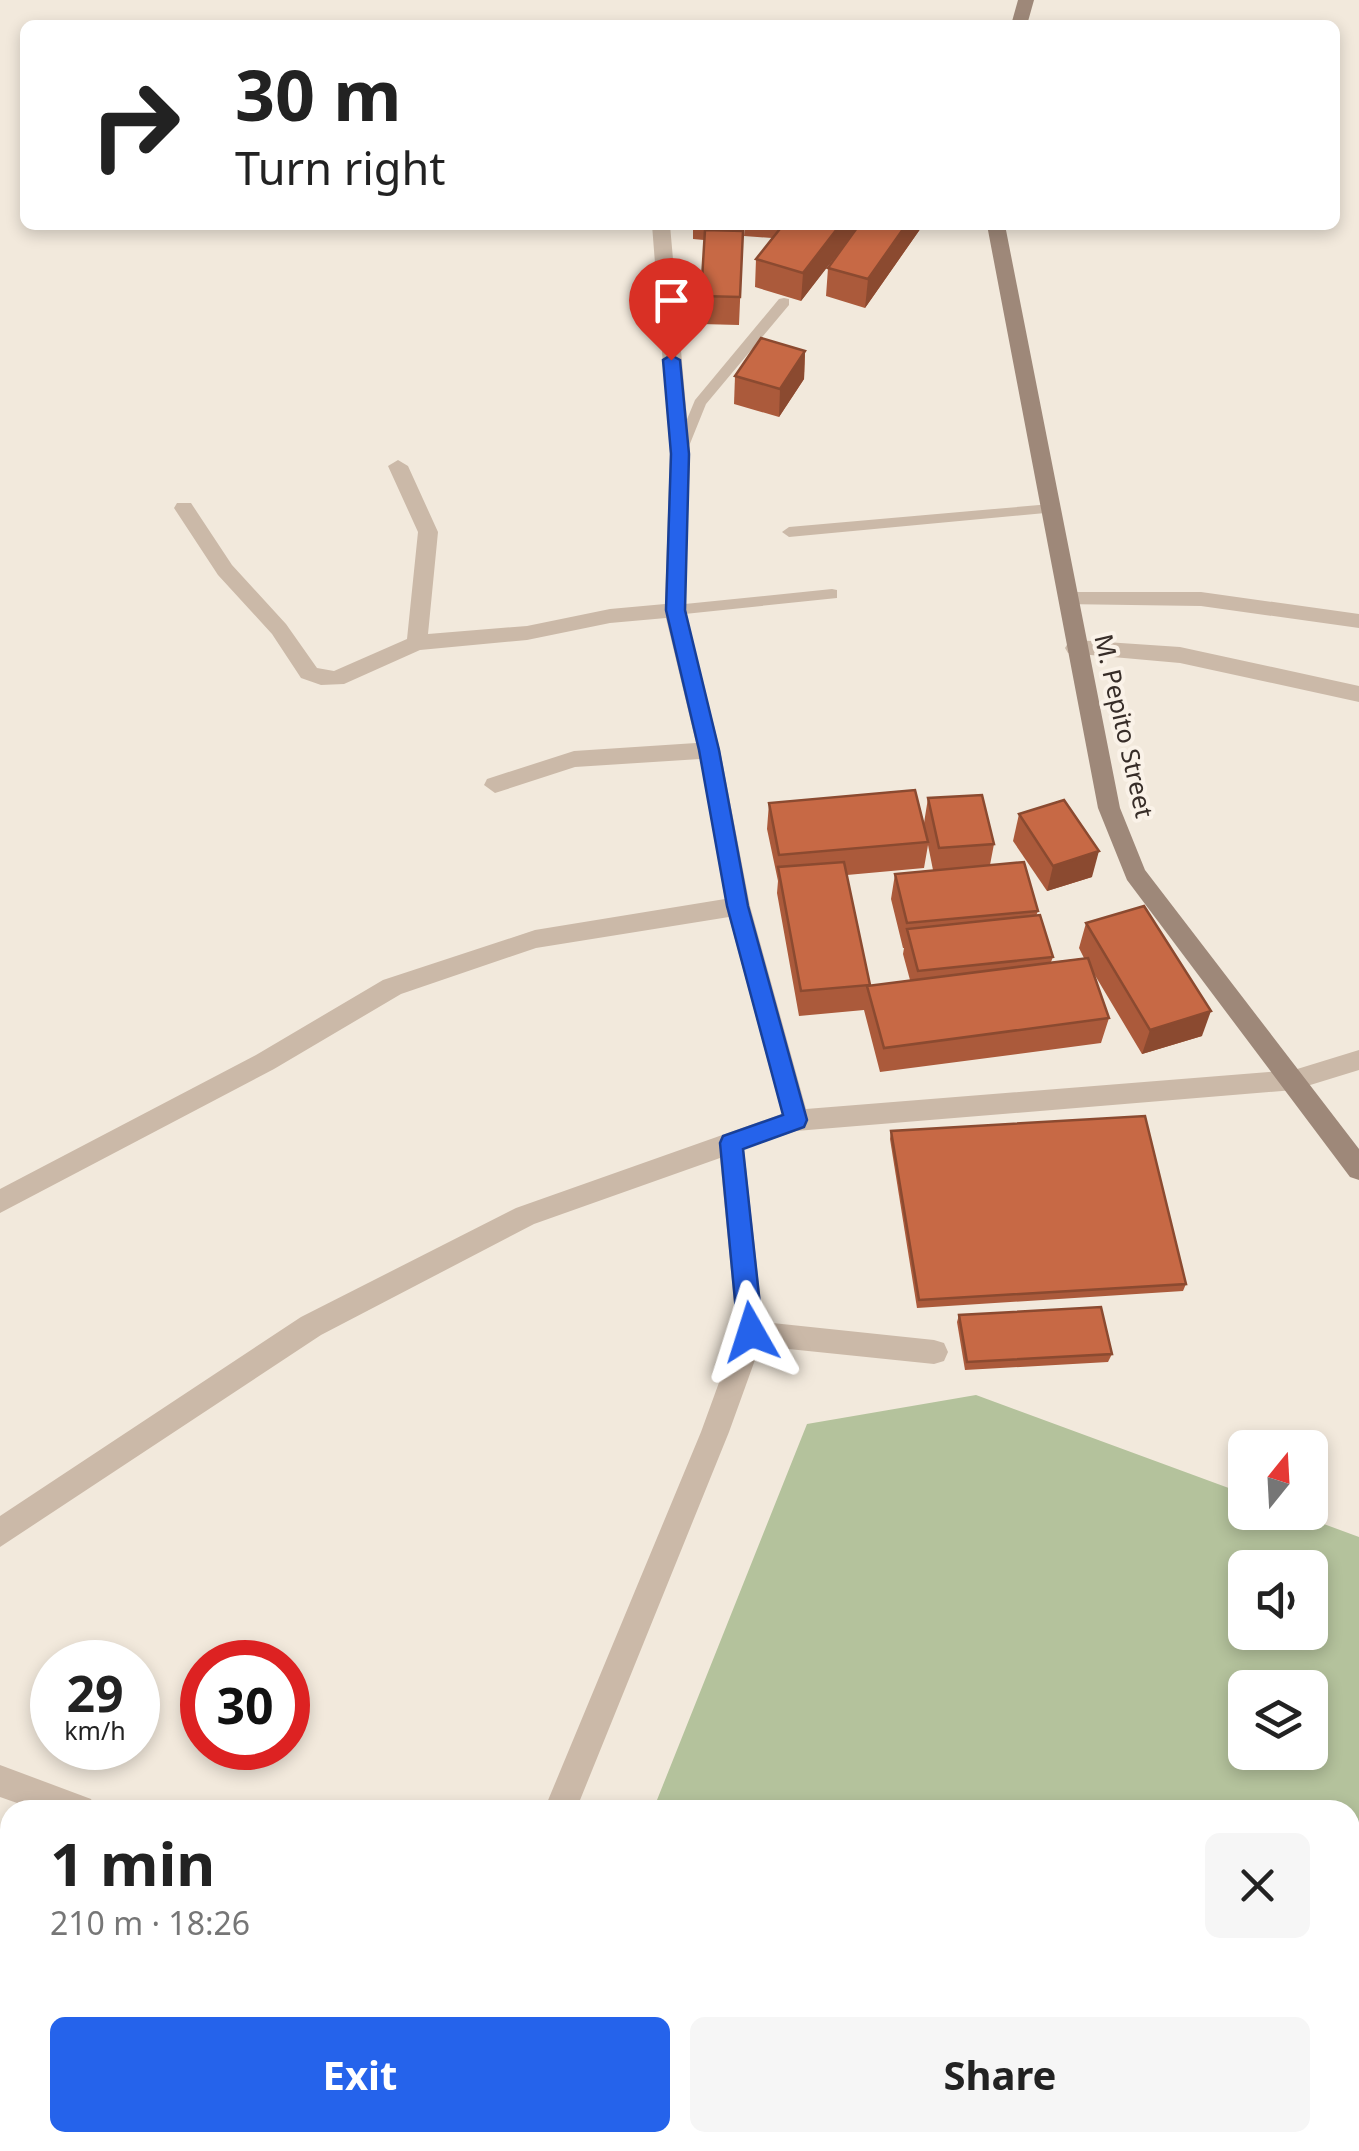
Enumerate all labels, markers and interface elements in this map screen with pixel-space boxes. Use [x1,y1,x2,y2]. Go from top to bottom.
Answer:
text: 30 m [235,46,402,142]
icon: right [70,60,200,190]
text: Turn right [235,137,446,198]
pin [629,258,714,361]
icon: arrive [644,273,699,328]
street label: M. Pepito Street [1087,631,1163,821]
position arrow [699,1280,803,1384]
north arrow [1228,1430,1328,1530]
map controls [1228,1430,1328,1770]
button: sound [1228,1550,1328,1650]
speed limit sign: 30 [180,1640,310,1770]
text: 29 [66,1659,124,1727]
button: layers [1228,1670,1328,1770]
text: km/h [64,1713,126,1747]
text: 1 min [50,1822,215,1904]
button: close [1205,1833,1310,1938]
text: 210 m · 18:26 [50,1901,250,1944]
button: Exit [50,2017,670,2132]
button: Share [690,2017,1310,2132]

